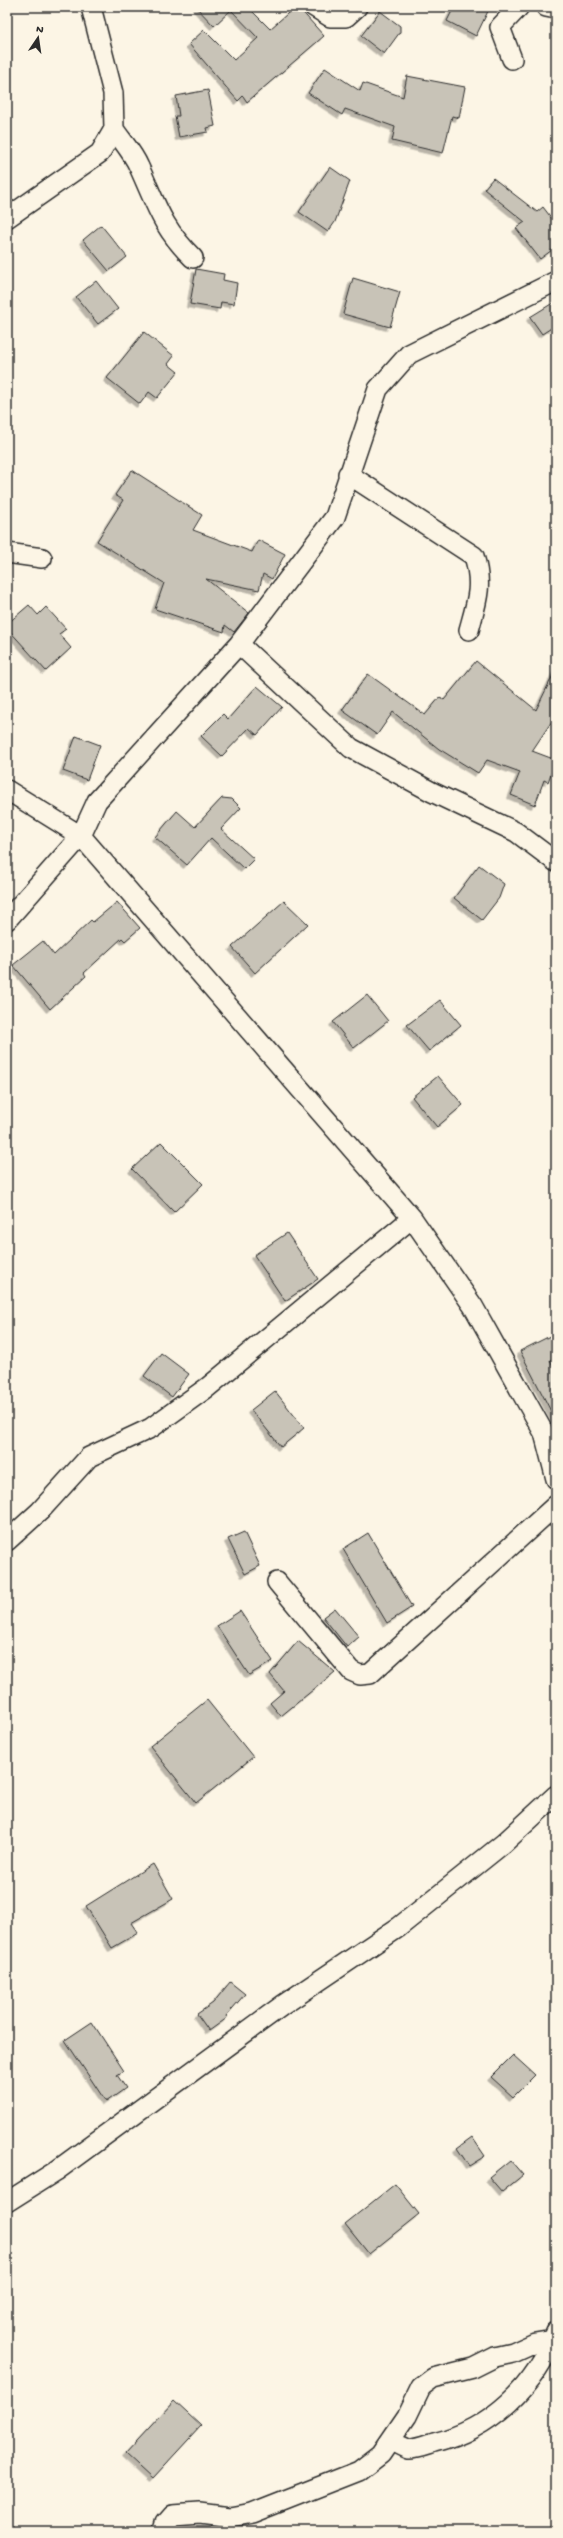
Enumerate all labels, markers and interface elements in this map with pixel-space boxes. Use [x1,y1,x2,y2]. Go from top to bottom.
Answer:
north arrow [18,18,58,58]
text: N [35,24,45,37]

